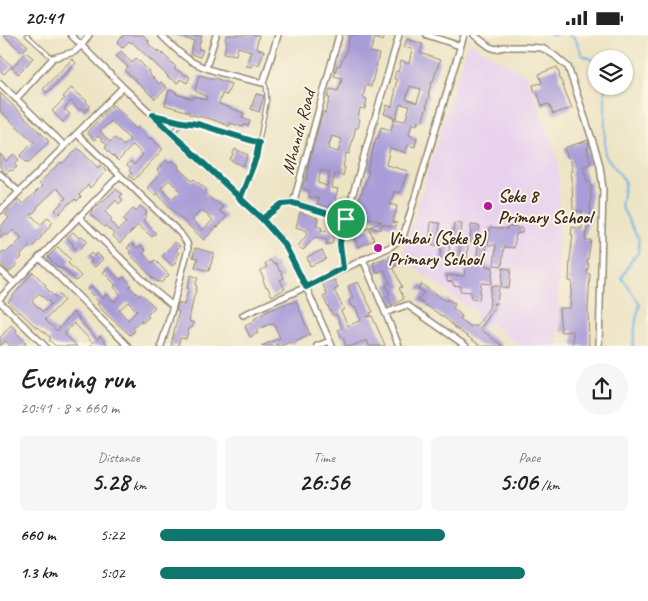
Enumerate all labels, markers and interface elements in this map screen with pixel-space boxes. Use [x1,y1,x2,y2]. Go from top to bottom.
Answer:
text: 20:41 [25,6,63,30]
map controls [588,50,633,95]
button: layers [588,50,633,95]
street label: Mhandu Road [276,85,321,177]
place label: Seke 8 Primary School [498,185,596,228]
pin [325,198,367,240]
marker: Seke 8 Primary School [482,200,494,212]
icon: arrive [332,205,360,233]
place label: Vimbai (Seke 8) Primary School [388,227,487,270]
marker: Vimbai (Seke 8) Primary School [372,242,384,254]
text: Evening run [20,361,135,396]
button: share [576,363,628,415]
text: 20:41 · 8 × 660 m [20,398,119,418]
text: Distance [98,449,140,466]
text: Time [313,449,335,466]
text: Pace [519,449,540,466]
text: 5.28 [91,466,129,498]
text: 26:56 [299,466,349,498]
text: 5:06 [499,466,538,498]
text: km [129,477,146,494]
text: /km [538,477,560,494]
text: 660 m [20,525,55,545]
text: 5:22 [100,525,125,545]
text: 1.3 km [20,563,57,583]
text: 5:02 [100,563,125,583]

